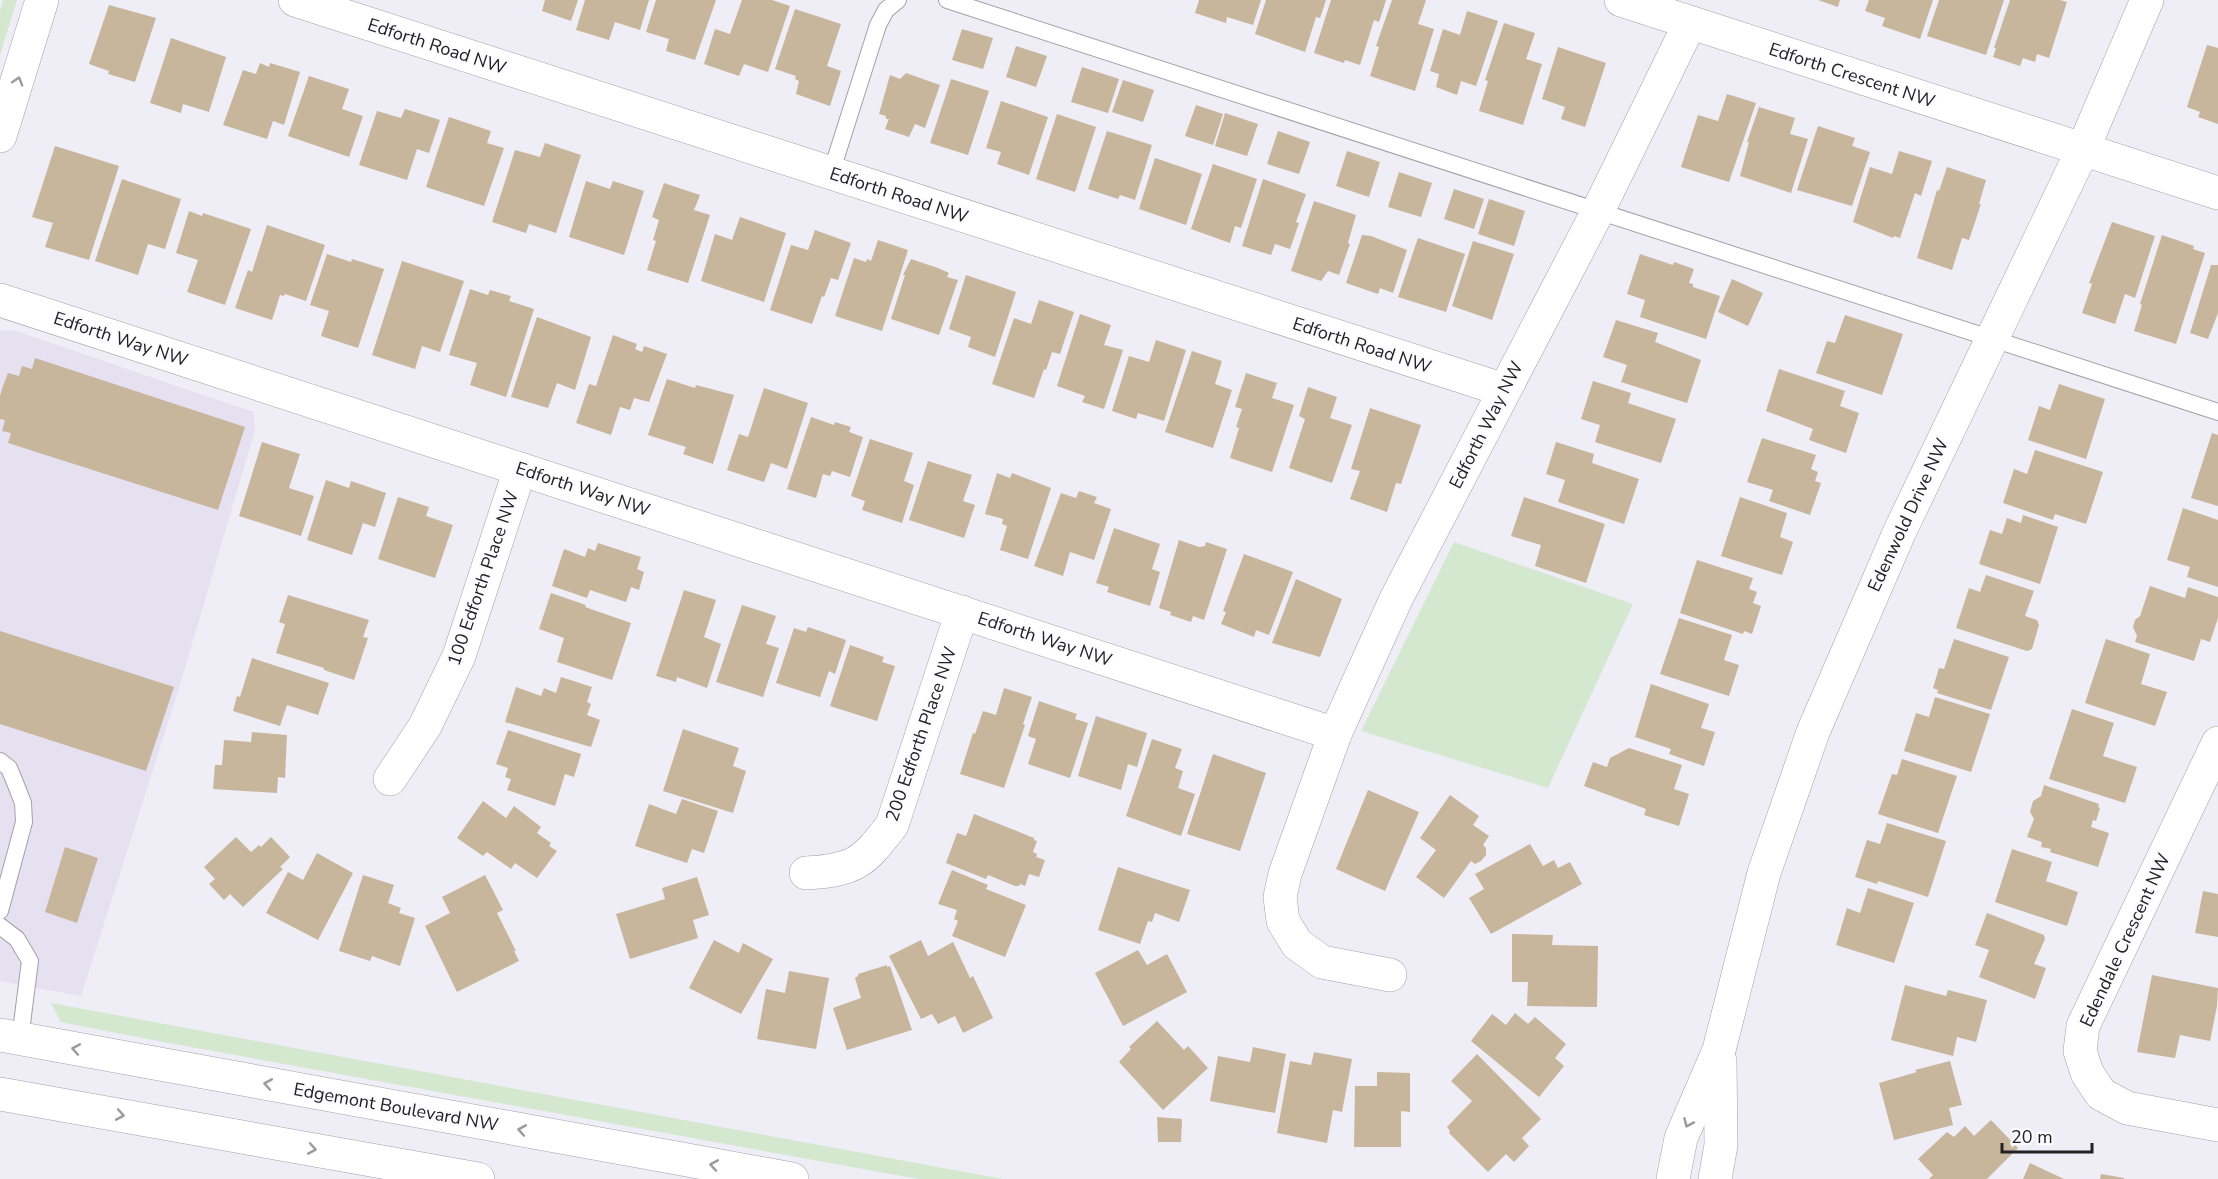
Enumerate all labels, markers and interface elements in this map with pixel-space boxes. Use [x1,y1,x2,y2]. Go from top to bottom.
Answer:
street label: Edforth Road NW [365,12,510,80]
street label: Edforth Crescent NW [1766,37,1938,113]
one-way arrow [11,76,23,87]
street label: Edforth Road NW [827,161,972,229]
street label: Edforth Way NW [51,306,191,372]
street label: Edforth Road NW [1290,311,1435,379]
street label: Edforth Way NW [1444,357,1529,493]
street label: Edenwold Drive NW [1862,434,1954,596]
street label: Edforth Way NW [513,456,653,522]
street label: 100 Edforth Place NW [442,487,524,669]
street label: Edforth Way NW [975,606,1115,672]
street label: 200 Edforth Place NW [880,643,962,825]
street label: Edendale Crescent NW [2074,849,2176,1031]
one-way arrow [72,1043,82,1056]
street label: Edgemont Boulevard NW [292,1077,501,1137]
one-way arrow [264,1078,274,1091]
one-way arrow [114,1108,124,1121]
one-way arrow [1683,1116,1695,1127]
scale bar [2002,1116,2092,1154]
one-way arrow [517,1124,527,1137]
text: 20 m [2011,1125,2053,1149]
one-way arrow [306,1142,316,1155]
one-way arrow [709,1159,719,1172]

